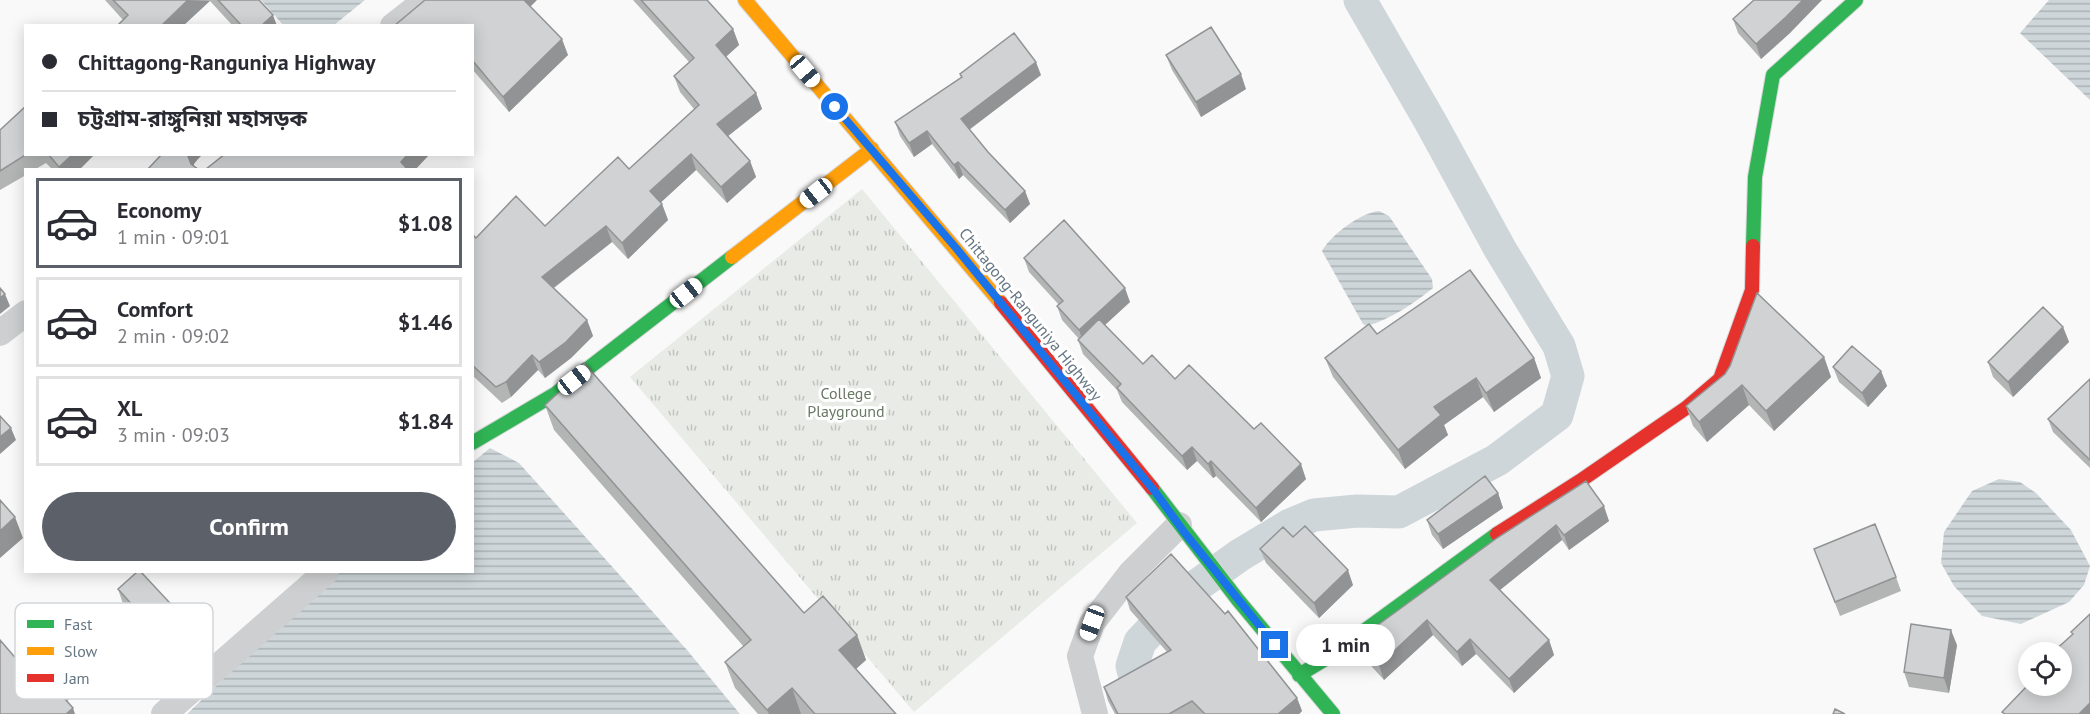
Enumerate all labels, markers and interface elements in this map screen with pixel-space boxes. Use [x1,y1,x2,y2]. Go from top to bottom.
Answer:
text: Chittagong-Ranguniya Highway [78,48,376,76]
car [787,51,823,91]
route start [821,93,848,120]
text: চট্টগ্রাম-রাঙ্গুনিয়া মহাসড়ক [78,104,307,132]
car [796,175,836,211]
icon: car [45,196,99,250]
text: Economy [117,196,201,224]
text: $1.08 [398,209,453,237]
street label: Chittagong-Ranguniya Highway [955,223,1107,405]
text: 1 min · 09:01 [117,224,230,250]
car [666,275,706,311]
icon: car [45,295,99,349]
text: Comfort [117,295,193,323]
text: $1.46 [398,308,453,336]
text: 2 min · 09:02 [117,323,230,349]
car [554,362,594,398]
park label: College Playground [807,383,885,421]
icon: car [45,394,99,448]
text: XL [117,394,142,422]
text: $1.84 [398,407,453,435]
text: 3 min · 09:03 [117,422,230,448]
button: Confirm [42,492,456,561]
legend [15,603,213,699]
car [1077,603,1107,643]
text: Fast [64,614,93,634]
callout: 1 min [1296,624,1395,666]
route end [1261,631,1288,658]
text: 1 min [1321,632,1370,658]
text: Slow [64,641,98,661]
map controls [2018,642,2072,696]
button: locate [2018,642,2072,696]
text: Jam [63,668,90,688]

